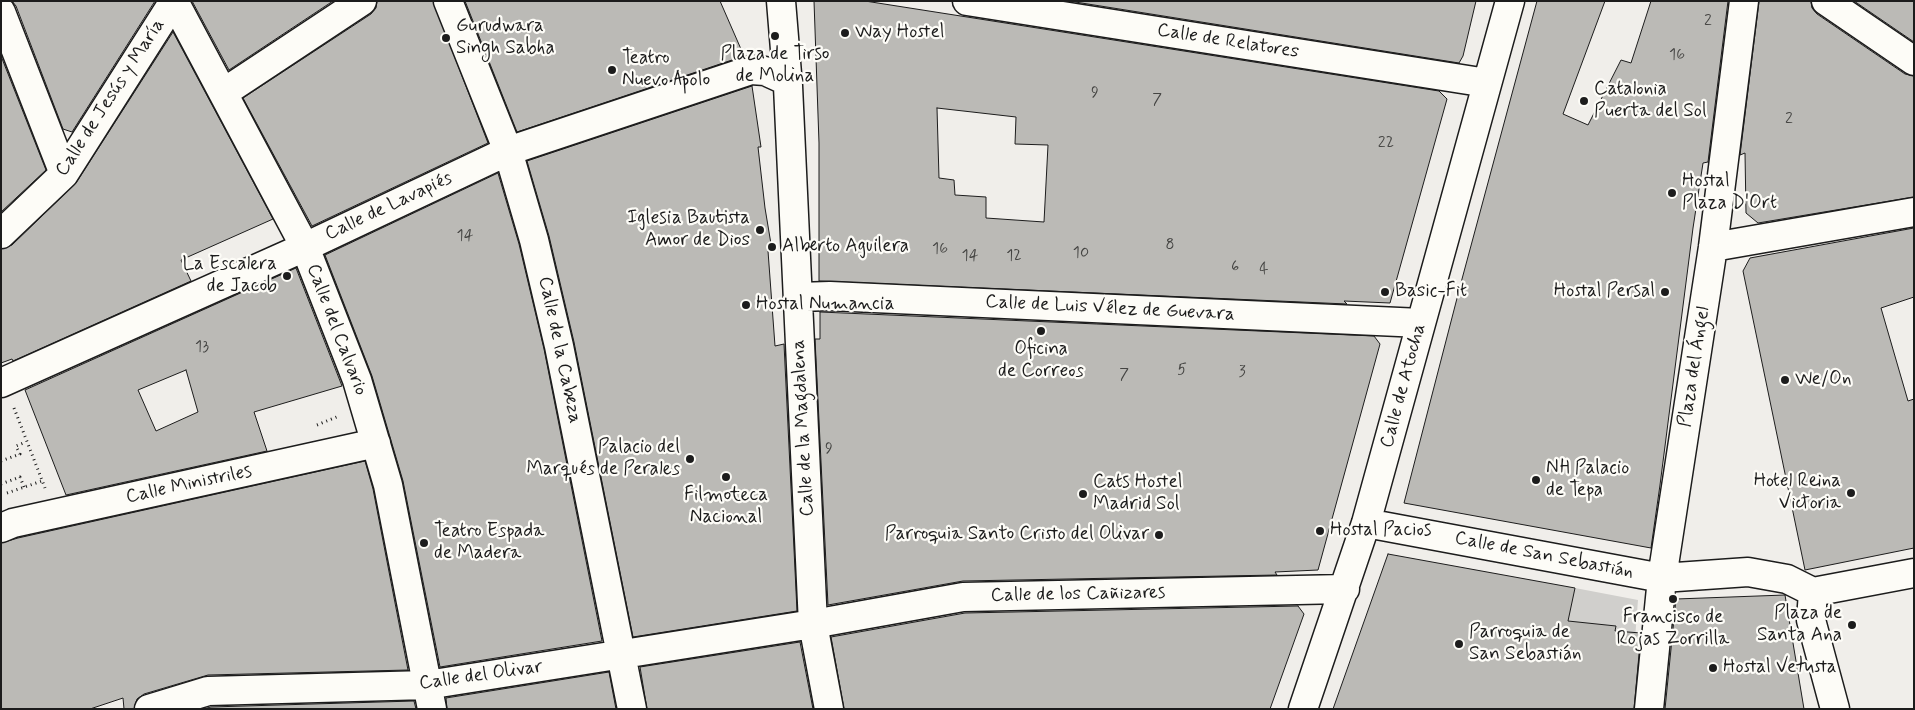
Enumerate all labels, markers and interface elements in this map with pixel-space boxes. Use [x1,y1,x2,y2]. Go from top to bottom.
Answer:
house number: 2 [1704,12,1712,32]
street label: Calle de Jesús y María [51,15,171,181]
place label: Gurudwara Singh Sabha [456,16,555,60]
street label: Calle de Relatores [1155,20,1301,64]
place label: Way Hostel [855,22,945,44]
marker: Way Hostel [839,27,851,39]
marker: Plaza de Tirso de Molina [769,30,781,42]
marker: Gurudwara Singh Sabha [440,32,452,44]
place label: Plaza de Tirso de Molina [720,44,830,88]
house number: 16 [1669,46,1685,66]
place label: Teatro Nuevo Apolo [622,48,710,92]
marker: Teatro Nuevo Apolo [606,64,618,76]
place label: Catalonia Puerta del Sol [1594,79,1707,123]
house number: 9 [1091,84,1099,104]
house number: 7 [1152,91,1162,111]
marker: Catalonia Puerta del Sol [1578,95,1590,107]
house number: 2 [1785,110,1793,130]
house number: 22 [1378,134,1394,154]
street label: Calle de Lavapiés [322,168,456,246]
place label: Hostal Plaza D'Ort [1682,171,1777,215]
marker: Hostal Plaza D'Ort [1666,187,1678,199]
place label: Iglesia Bautista Amor de Dios [627,208,750,252]
marker: Iglesia Bautista Amor de Dios [754,224,766,236]
house number: 14 [457,227,473,247]
place label: Alberto Aguilera [782,236,909,258]
house number: 8 [1165,236,1175,256]
house number: 16 [932,240,948,260]
marker: Alberto Aguilera [766,241,778,253]
house number: 10 [1073,244,1089,264]
house number: 14 [962,247,978,267]
house number: 12 [1006,247,1022,267]
place label: La Escalera de Jacob [182,254,277,298]
house number: 6 [1231,258,1239,278]
house number: 4 [1259,260,1269,280]
street label: Calle del Calvario [300,261,372,399]
marker: La Escalera de Jacob [281,270,293,282]
street label: Calle de la Cabeza [532,274,586,426]
place label: Basic-Fit [1395,281,1467,303]
place label: Hostal Persal [1554,281,1655,303]
marker: Basic-Fit [1379,286,1391,298]
marker: Hostal Persal [1659,286,1671,298]
street label: Calle de Luis Vélez de Guevara [985,291,1235,327]
place label: Hostal Numancia [756,294,895,316]
marker: Hostal Numancia [740,299,752,311]
street label: Plaza del Ángel [1674,305,1716,429]
street label: Calle de Atocha [1376,321,1432,451]
marker: Oficina de Correos [1035,325,1047,337]
house number: 13 [195,338,209,358]
street label: Calle de la Magdalena [788,339,820,517]
place label: Oficina de Correos [998,339,1084,383]
house number: 5 [1177,361,1187,381]
house number: 3 [1238,363,1246,383]
house number: 7 [1119,366,1129,386]
place label: We/On [1795,369,1852,391]
marker: We/On [1779,374,1791,386]
place label: Palacio del Marqués de Perales [526,437,680,481]
house number: 9 [825,440,833,460]
marker: Palacio del Marqués de Perales [684,453,696,465]
place label: NH Palacio de Tepa [1546,458,1629,502]
street label: Calle Ministriles [124,461,254,509]
marker: Filmoteca Nacional [720,471,732,483]
place label: Hotel Reina Victoria [1754,471,1841,515]
place label: Cats Hostel Madrid Sol [1093,472,1183,516]
marker: NH Palacio de Tepa [1530,474,1542,486]
place label: Filmoteca Nacional [684,485,768,529]
marker: Hotel Reina Victoria [1845,487,1857,499]
marker: Cats Hostel Madrid Sol [1077,488,1089,500]
place label: Hostal Pacios [1330,520,1431,542]
place label: Teatro Espada de Madera [434,521,544,565]
place label: Parroquia Santo Cristo del Olivar [885,524,1149,546]
marker: Hostal Pacios [1314,525,1326,537]
street label: Calle de San Sebastián [1453,527,1635,585]
marker: Parroquia Santo Cristo del Olivar [1153,529,1165,541]
marker: Teatro Espada de Madera [418,537,430,549]
street label: Calle de los Cañizares [990,582,1166,608]
marker: Francisco de Rojas Zorrilla [1667,593,1679,605]
place label: Plaza de Santa Ana [1757,603,1842,647]
place label: Francisco de Rojas Zorrilla [1617,607,1729,651]
marker: Plaza de Santa Ana [1846,619,1858,631]
place label: Parroquia de San Sebastián [1469,622,1582,666]
marker: Parroquia de San Sebastián [1453,638,1465,650]
street label: Calle del Olivar [418,656,544,696]
place label: Hostal Vetusta [1723,657,1836,679]
marker: Hostal Vetusta [1707,662,1719,674]

